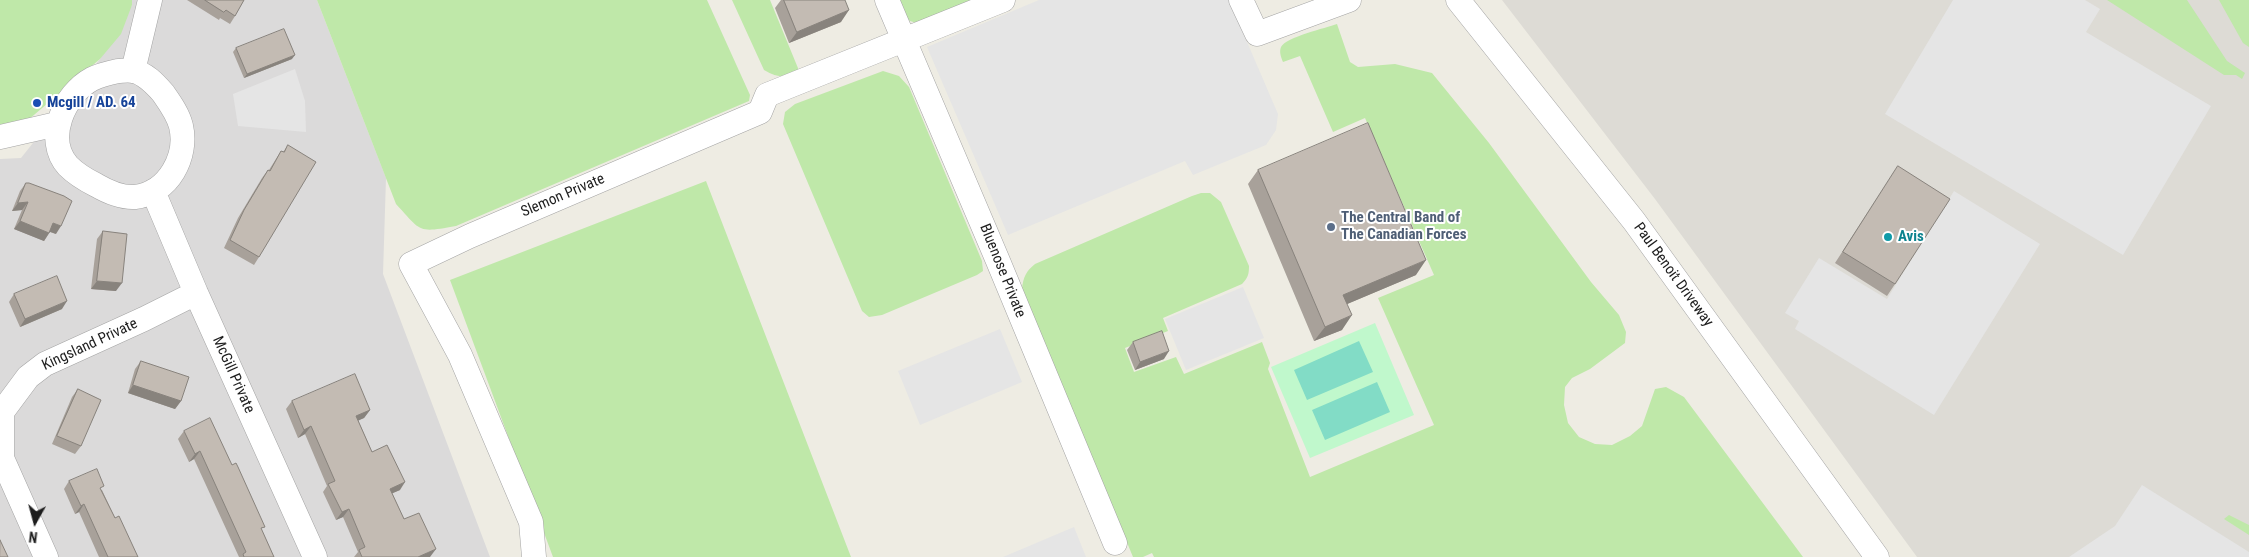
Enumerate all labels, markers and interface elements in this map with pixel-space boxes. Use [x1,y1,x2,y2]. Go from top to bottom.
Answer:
place label: Mcgill / AD. 64 [47,94,136,112]
marker: Mcgill / AD. 64 [31,97,43,109]
street label: Slemon Private [518,170,608,222]
place label: The Central Band of The Canadian Forces [1341,209,1467,244]
street label: Paul Benoit Driveway [1629,220,1717,330]
marker: The Central Band of The Canadian Forces [1325,221,1337,233]
street label: Bluenose Private [975,222,1029,320]
place label: Avis [1898,228,1924,246]
marker: Avis [1882,231,1894,243]
street label: Kingsland Private [39,315,141,375]
street label: McGill Private [208,334,258,416]
north arrow [10,497,60,547]
text: N [28,528,38,545]

